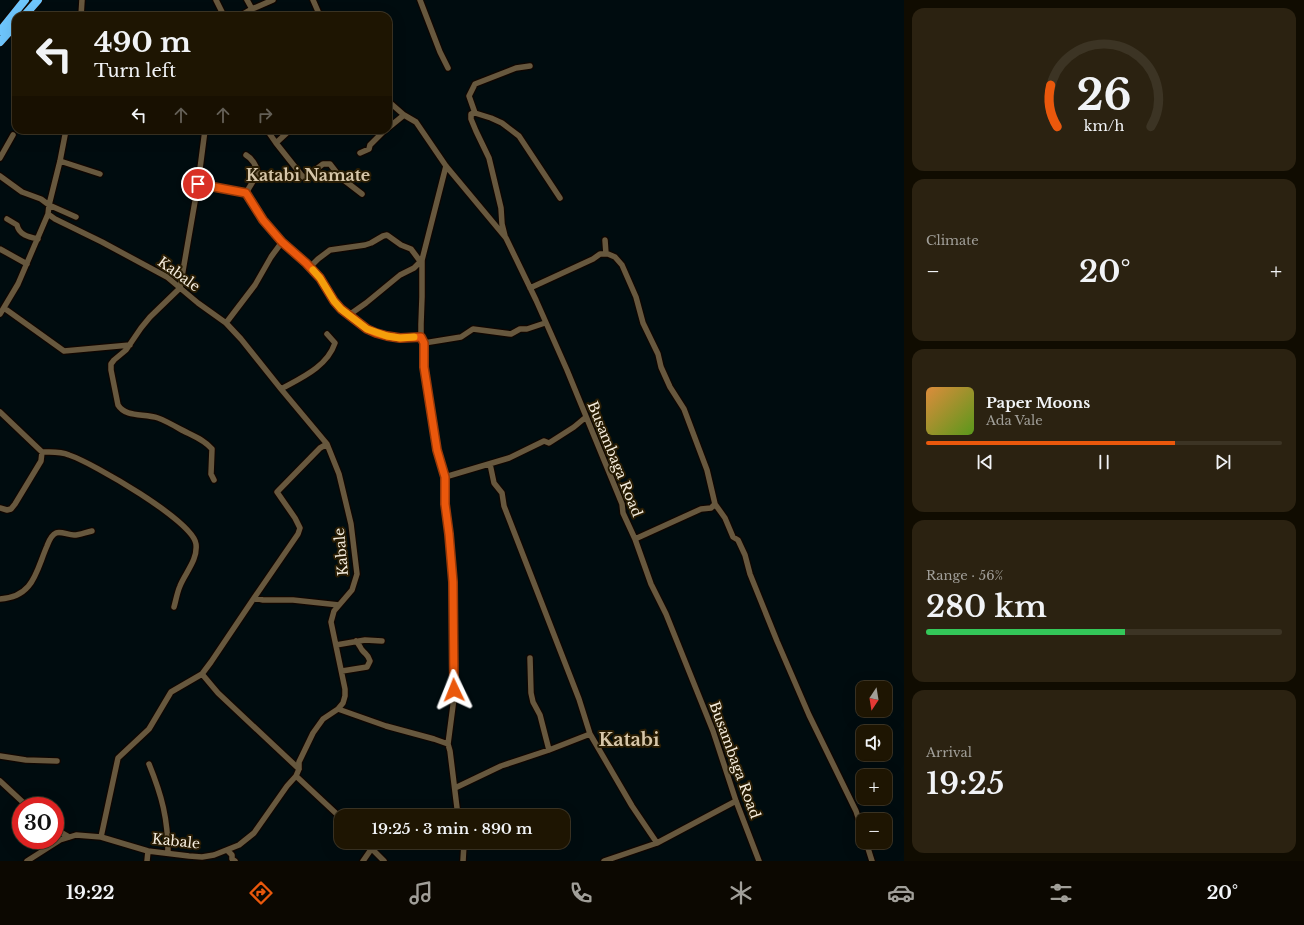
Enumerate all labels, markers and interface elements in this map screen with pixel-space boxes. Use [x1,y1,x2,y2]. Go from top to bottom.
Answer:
text: 490 m [94,25,191,60]
icon: left [28,28,80,80]
text: Turn left [94,60,176,82]
text: 26 [1076,70,1132,121]
icon: left [128,104,150,126]
icon: ahead [170,104,192,126]
icon: ahead [212,104,234,126]
icon: right [254,104,276,126]
text: km/h [1084,117,1124,135]
district label: Katabi Namate [246,165,370,185]
pin [181,167,215,201]
icon: arrive [187,173,209,195]
text: Climate [926,232,979,249]
street label: Kabale [154,253,204,295]
text: 20° [1079,253,1131,290]
text: − [926,258,940,285]
text: + [1270,258,1282,285]
text: Paper Moons [986,393,1090,412]
street label: Busambaga Road [584,398,647,520]
text: Ada Vale [986,412,1043,429]
icon: previous [974,451,996,473]
icon: pause [1093,451,1115,473]
icon: next [1212,451,1234,473]
street label: Kabale [330,527,352,577]
text: Range · 56% [926,567,1003,584]
text: 280 km [926,588,1047,625]
position arrow [433,669,475,711]
north arrow [856,681,892,717]
map controls [856,681,892,849]
street label: Busambaga Road [705,699,765,822]
button: sound [856,725,892,761]
district label: Katabi [599,729,660,751]
text: Arrival [926,744,972,761]
text: 19:25 [926,765,1004,802]
button: + [856,769,892,805]
speed limit sign: 30 [12,797,64,849]
button: − [856,813,892,849]
text: 19:25 · 3 min · 890 m [371,819,533,838]
street label: Kabale [151,830,201,852]
icon: directions [247,879,275,907]
icon: music [407,879,435,907]
icon: phone [567,879,595,907]
icon: climate [727,879,755,907]
icon: car [887,879,915,907]
icon: filters [1047,879,1075,907]
text: 19:22 [66,882,115,904]
text: 20° [1207,882,1238,904]

